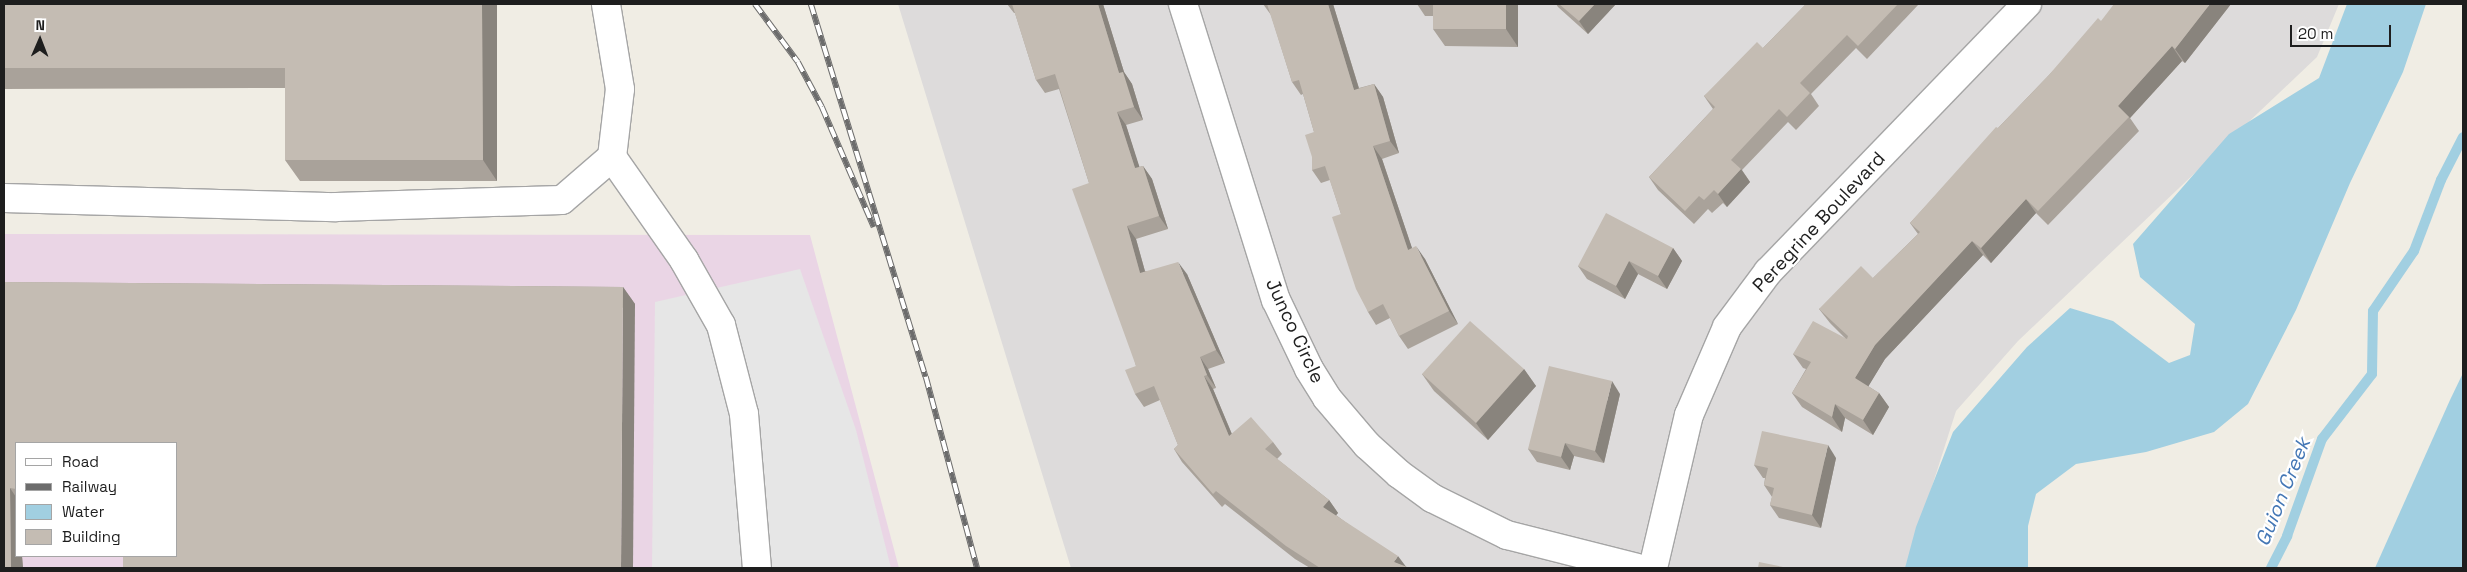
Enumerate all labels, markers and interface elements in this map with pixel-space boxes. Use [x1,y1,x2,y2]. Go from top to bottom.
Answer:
north arrow [15,15,65,65]
scale bar [2292,15,2393,47]
text: N [35,16,45,34]
text: 20 m [2298,24,2333,43]
street label: Peregrine Boulevard [1748,147,1890,297]
street label: Junco Circle [1261,275,1329,387]
water label: Guion Creek [2250,434,2316,550]
legend [15,442,178,557]
text: Road [62,452,99,471]
text: Railway [62,477,117,496]
text: Water [62,502,104,521]
text: Building [62,527,121,546]

